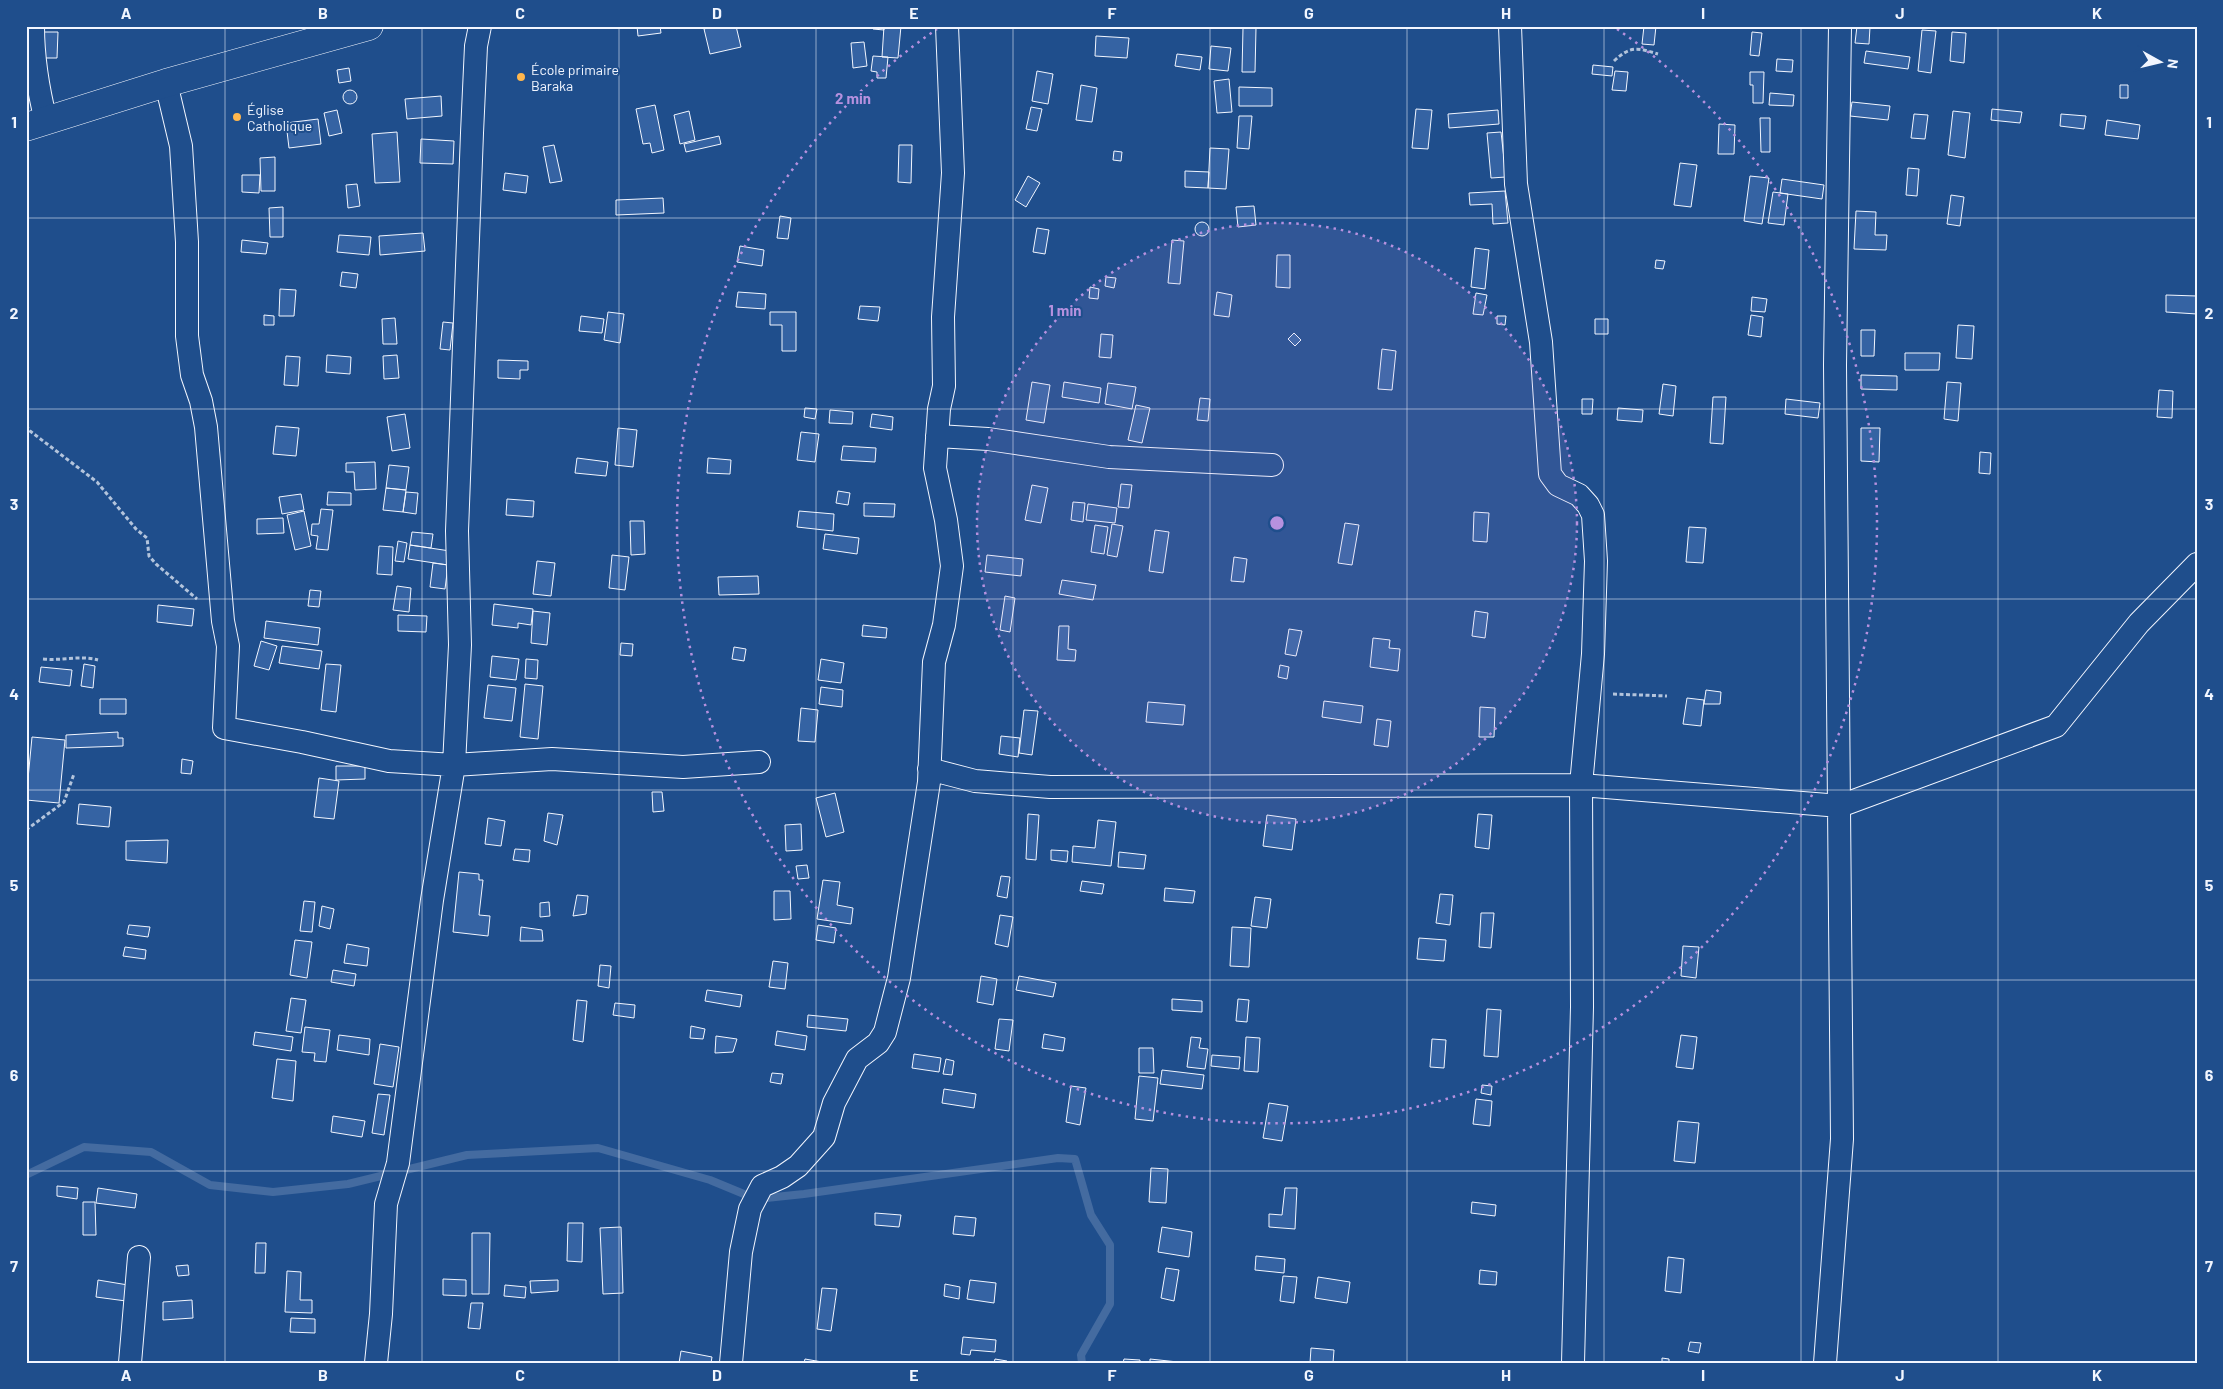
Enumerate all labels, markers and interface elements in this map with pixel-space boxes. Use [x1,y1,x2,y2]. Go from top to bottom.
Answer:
text: A [121,3,132,22]
text: B [318,3,328,22]
text: C [515,3,525,22]
text: D [712,3,722,22]
text: E [909,3,919,22]
text: F [1108,3,1117,22]
text: G [1304,3,1314,22]
text: H [1501,3,1511,22]
text: I [1701,3,1705,22]
text: J [1895,3,1905,22]
text: K [2092,3,2102,22]
north arrow [2136,38,2186,88]
text: N [2164,58,2182,70]
place label: École primaire Baraka [531,61,619,94]
marker: École primaire Baraka [515,71,527,83]
text: 2 min [835,89,871,107]
place label: Église Catholique [247,101,312,134]
marker: Église Catholique [231,111,243,123]
text: 1 [11,112,17,131]
text: 1 [2206,112,2212,131]
text: 1 min [1049,301,1081,319]
text: 2 [10,303,19,322]
text: 2 [2205,303,2214,322]
text: 3 [10,494,18,513]
text: 3 [2205,494,2213,513]
centre of rings [1268,514,1286,532]
text: 4 [9,684,19,703]
text: 4 [2204,684,2214,703]
text: 5 [10,875,19,894]
text: 5 [2205,875,2214,894]
text: 6 [10,1065,19,1084]
text: 6 [2205,1065,2214,1084]
text: 7 [10,1256,18,1275]
text: 7 [2205,1256,2213,1275]
text: A [121,1365,132,1384]
text: B [318,1365,328,1384]
text: C [515,1365,525,1384]
text: D [712,1365,722,1384]
text: E [909,1365,919,1384]
text: F [1108,1365,1117,1384]
text: G [1304,1365,1314,1384]
text: H [1501,1365,1511,1384]
text: I [1701,1365,1705,1384]
text: J [1895,1365,1905,1384]
text: K [2092,1365,2102,1384]

